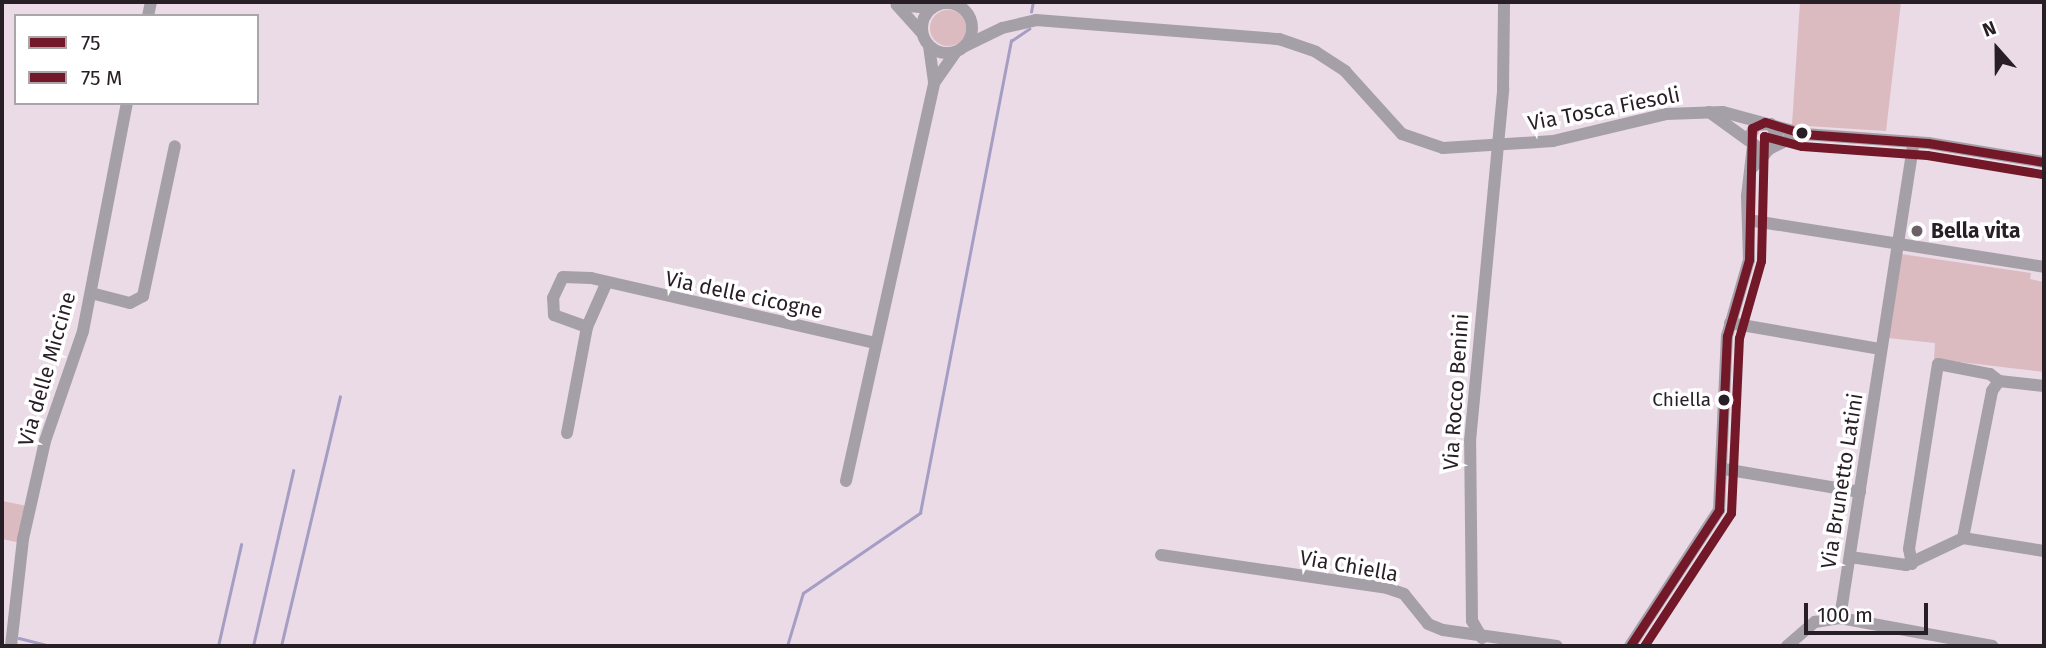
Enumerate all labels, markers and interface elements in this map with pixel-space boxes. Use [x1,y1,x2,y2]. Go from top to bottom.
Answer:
legend [14,14,259,105]
north arrow [1962,14,2032,84]
text: N [1979,16,1999,42]
text: 75 [81,30,101,56]
text: 75 M [81,65,122,91]
street label: Via Tosca Fiesoli [1526,82,1682,136]
unlabelled marker [1795,126,1809,140]
place label: Bella vita [1931,218,2020,244]
marker: Bella vita [1909,223,1925,239]
street label: Via delle cicogne [663,266,825,324]
street label: Via delle Miccine [13,289,81,449]
street label: Via Rocco Benini [1438,313,1474,471]
place label: Chiella [1652,389,1711,411]
street label: Via Brunetto Latini [1816,391,1868,571]
marker: Chiella [1717,393,1731,407]
street label: Via Chiella [1298,545,1400,587]
scale bar [1808,588,1932,632]
text: 100 m [1817,602,1873,628]

